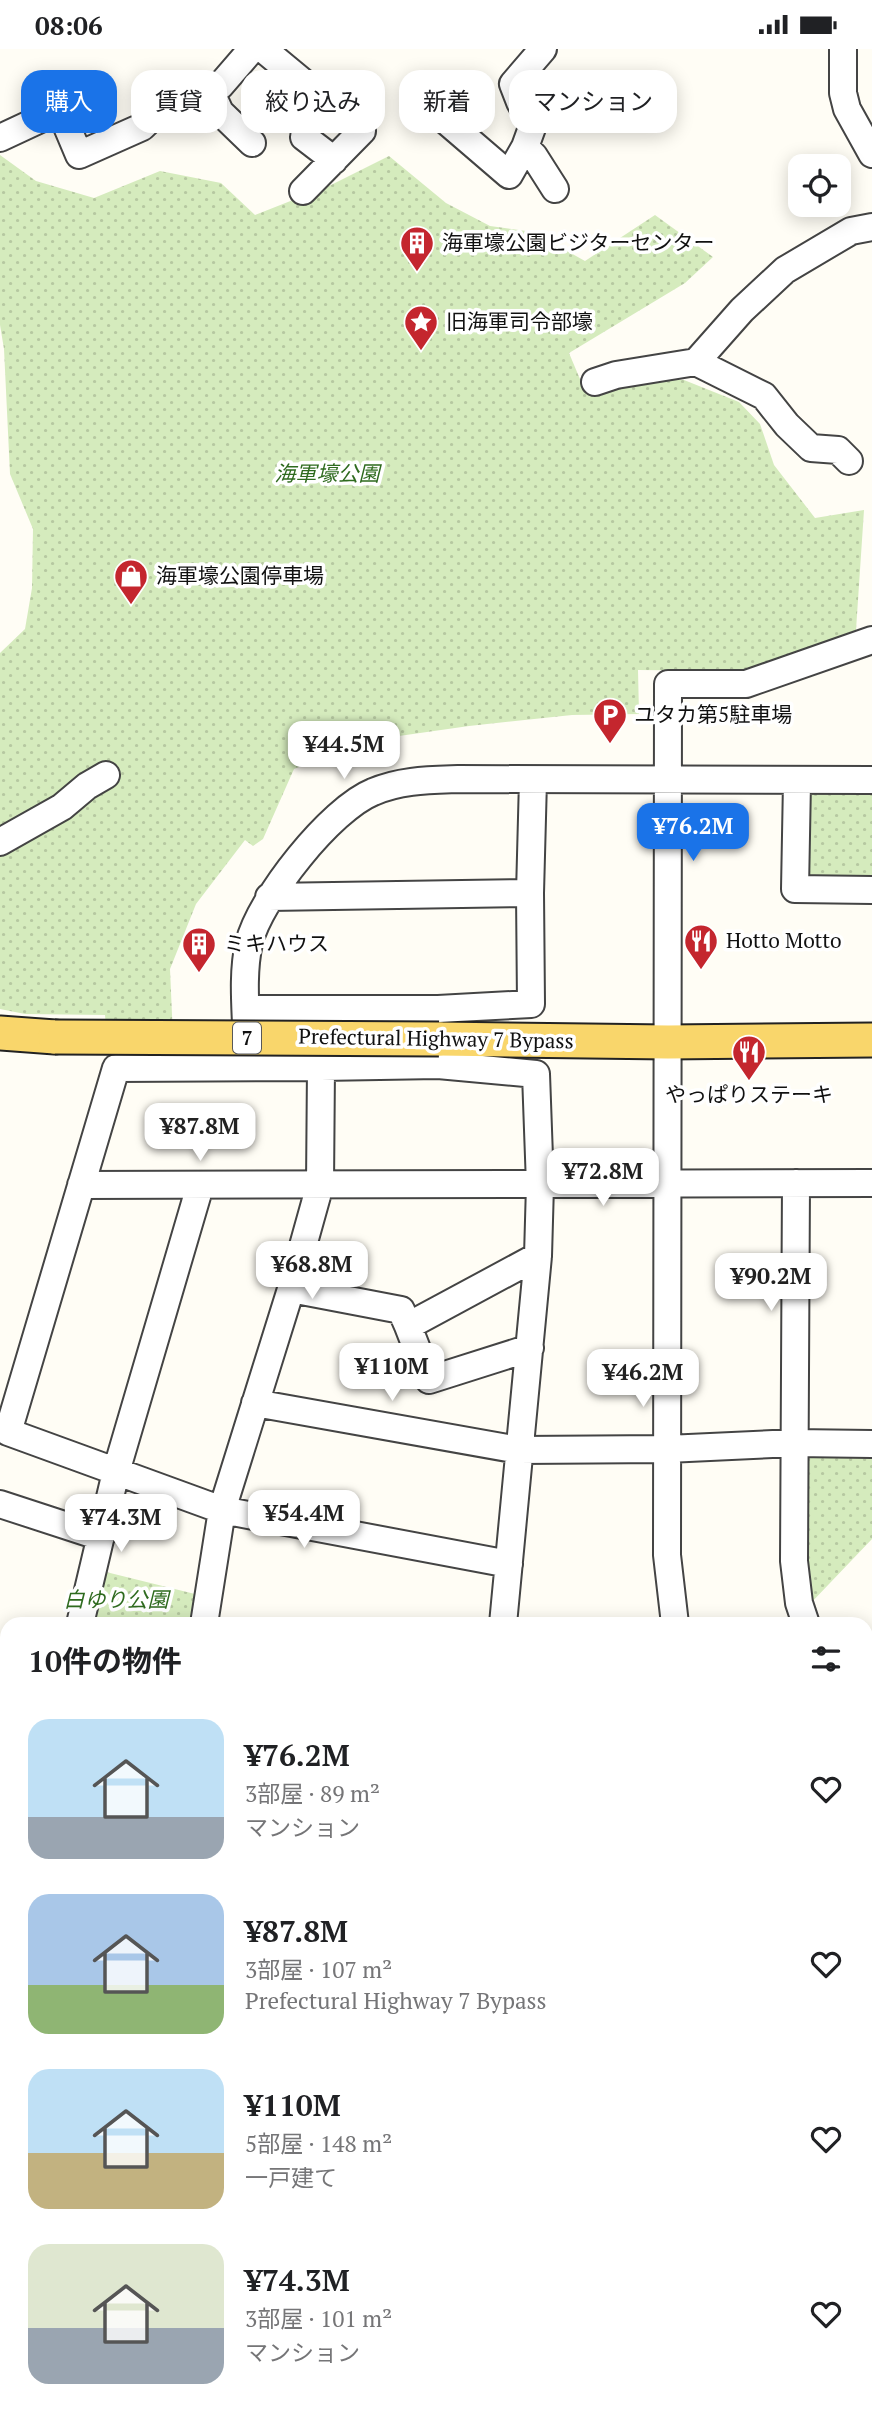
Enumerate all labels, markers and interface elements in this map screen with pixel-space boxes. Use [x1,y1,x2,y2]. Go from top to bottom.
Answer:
text: 08:06 [35,8,103,42]
chip: 購入 [21,70,117,133]
chip: 賃貸 [131,70,227,133]
chip: 絞り込み [241,70,385,133]
chip: 新着 [399,70,495,133]
chip: マンション [509,70,677,133]
map controls [788,154,851,217]
button: locate [788,154,851,217]
building icon: 海軍壕公園ビジターセンター [398,224,436,273]
place label: 海軍壕公園ビジターセンター [442,228,715,256]
place icon: 旧海軍司令部壕 [402,303,440,352]
place label: 旧海軍司令部壕 [446,307,593,335]
park label: 海軍壕公園 [275,459,382,487]
shop icon: 海軍壕公園停車場 [112,557,150,606]
place label: 海軍壕公園停車場 [156,561,324,589]
parking icon: ユタカ第5駐車場 [591,696,629,745]
place label: ユタカ第5駐車場 [634,700,792,728]
pin: ¥44.5M [287,721,401,781]
text: ¥44.5M [304,728,384,759]
pin: ¥76.2M [636,803,750,863]
text: ¥76.2M [653,810,733,841]
restaurant icon: Hotto Motto [682,922,720,971]
building icon: ミキハウス [180,925,218,974]
place label: Hotto Motto [726,926,842,954]
place label: ミキハウス [224,929,329,957]
road number: 7 [233,1022,261,1053]
street label: Prefectural Highway 7 Bypass [298,1022,574,1054]
restaurant icon: やっぱりステーキ [730,1033,768,1082]
place label: やっぱりステーキ [665,1080,833,1108]
pin: ¥87.8M [143,1103,257,1163]
text: ¥87.8M [161,1110,239,1141]
pin: ¥72.8M [546,1149,660,1208]
text: ¥72.8M [563,1155,643,1186]
pin: ¥68.8M [255,1241,369,1301]
text: ¥68.8M [272,1248,352,1279]
pin: ¥90.2M [714,1253,828,1313]
text: ¥90.2M [731,1260,811,1291]
pin: ¥110M [343,1343,441,1403]
pin: ¥46.2M [586,1349,700,1409]
text: ¥110M [355,1350,429,1381]
text: ¥46.2M [603,1356,683,1387]
pin: ¥54.4M [247,1491,361,1550]
pin: ¥74.3M [64,1495,178,1554]
text: ¥54.4M [264,1497,344,1528]
text: ¥74.3M [81,1501,161,1532]
park label: 白ゆり公園 [64,1585,171,1613]
icon: filters [807,1640,845,1678]
text: 10件の物件 [28,1641,182,1681]
text: ¥76.2M [245,1735,350,1775]
icon: home [84,1747,168,1831]
icon: heart [807,1770,845,1808]
text: 3部屋 · 89 m² [245,1778,380,1809]
text: マンション [245,1812,360,1843]
text: ¥87.8M [245,1911,348,1951]
icon: home [84,1922,168,2006]
icon: heart [807,1945,845,1983]
text: 3部屋 · 107 m² [245,1954,392,1985]
text: Prefectural Highway 7 Bypass [245,1985,546,2016]
text: ¥110M [245,2085,341,2125]
icon: home [84,2097,168,2181]
icon: heart [807,2120,845,2158]
text: 5部屋 · 148 m² [245,2128,392,2159]
text: 一戸建て [245,2162,337,2193]
text: ¥74.3M [245,2260,350,2300]
icon: home [84,2272,168,2356]
icon: heart [807,2295,845,2333]
text: 3部屋 · 101 m² [245,2303,392,2334]
text: マンション [245,2337,360,2368]

